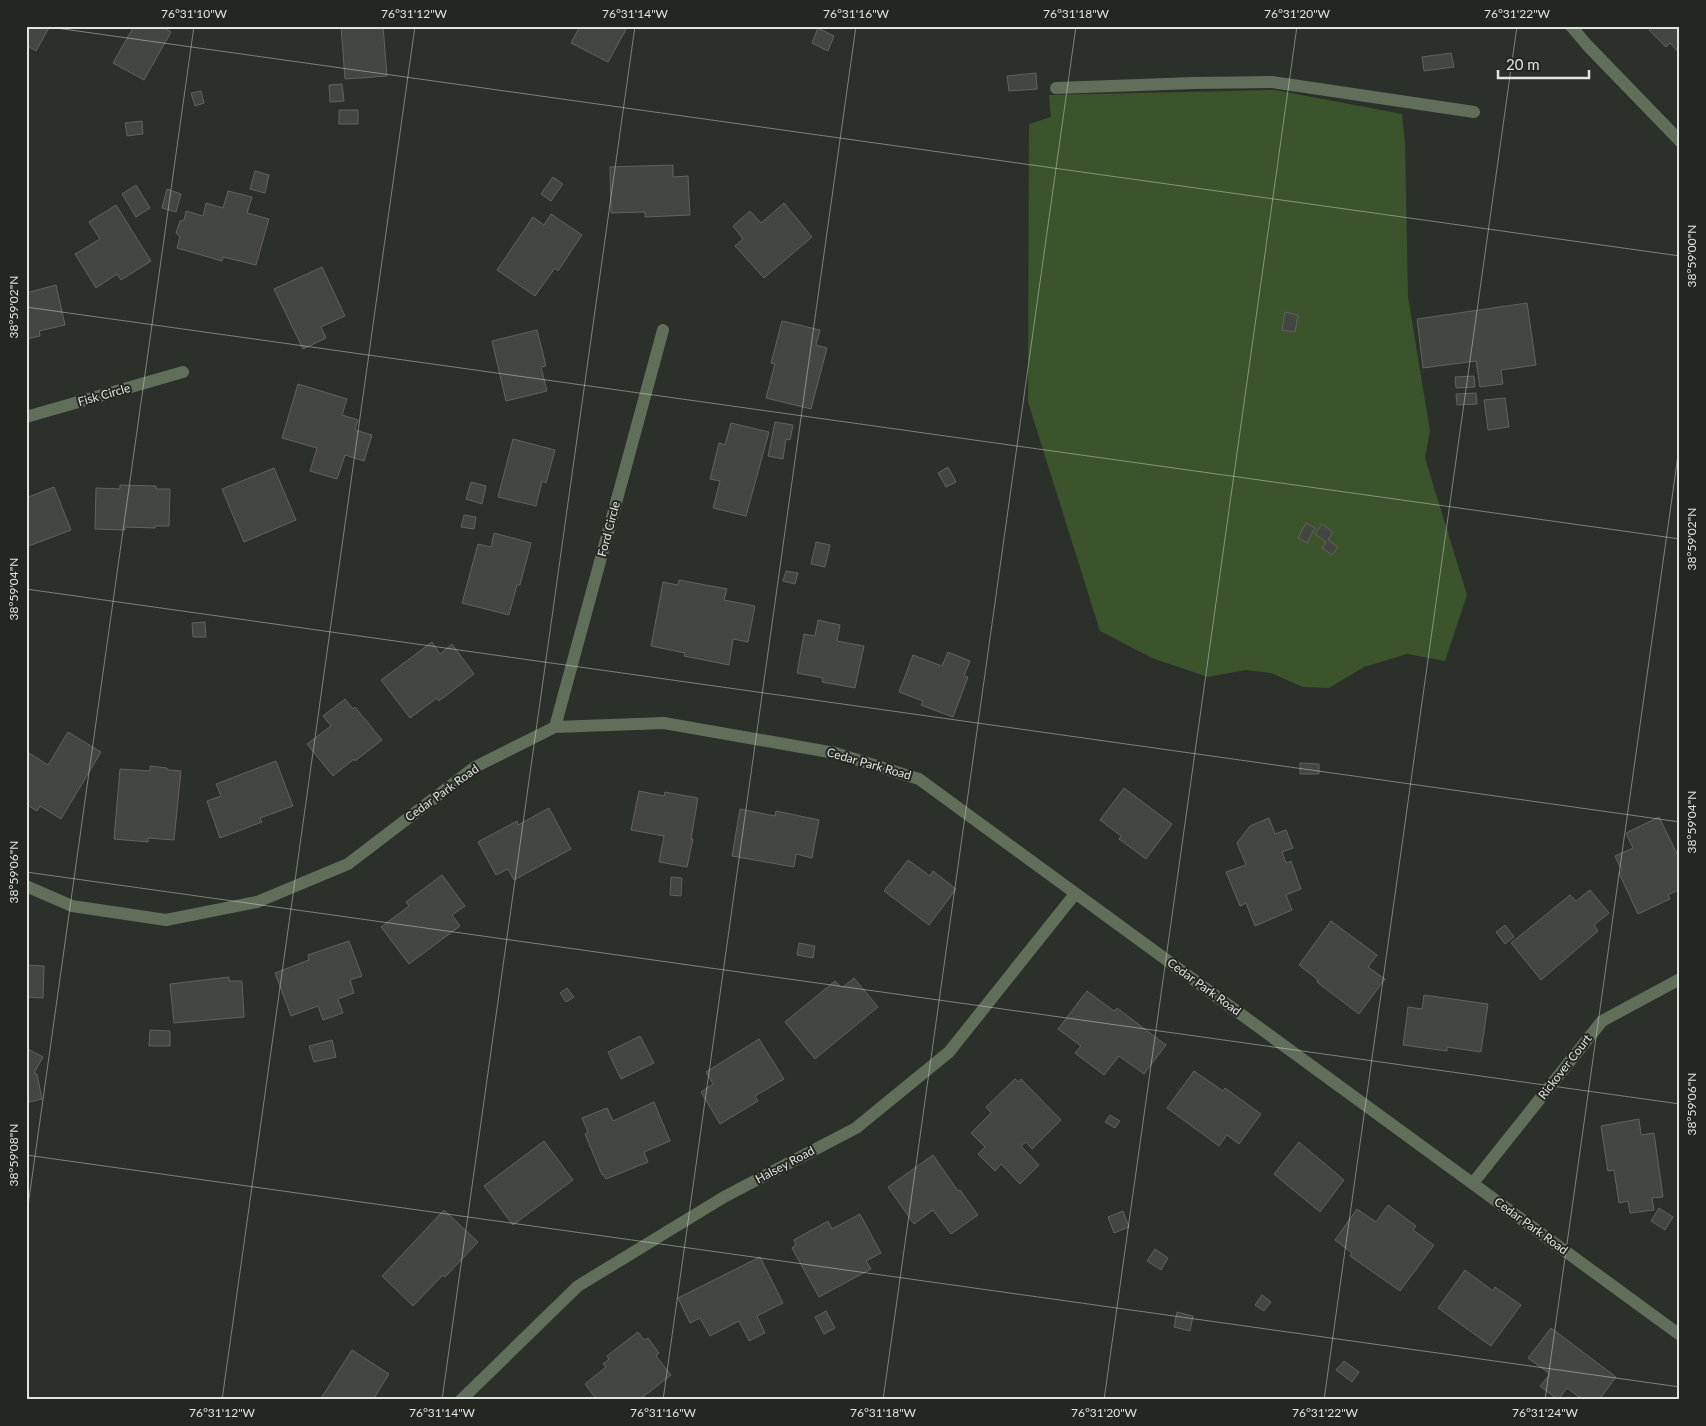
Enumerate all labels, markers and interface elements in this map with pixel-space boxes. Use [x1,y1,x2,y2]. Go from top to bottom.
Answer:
text: 76°31'10"W [161,6,228,21]
text: 76°31'12"W [381,6,448,21]
text: 76°31'14"W [602,6,669,21]
text: 76°31'16"W [823,6,890,21]
text: 76°31'18"W [1043,6,1110,21]
text: 76°31'20"W [1264,6,1331,21]
text: 76°31'22"W [1484,6,1551,21]
scale bar [1498,48,1590,80]
text: 20 m [1506,55,1540,73]
text: 38°59'00"N [1684,225,1699,287]
text: 38°59'02"N [6,276,21,338]
street label: Fisk Circle [76,380,132,409]
street label: Ford Circle [594,499,623,558]
text: 38°59'02"N [1684,508,1699,570]
text: 38°59'04"N [6,558,21,620]
street label: Cedar Park Road [825,744,913,783]
street label: Cedar Park Road [402,761,481,824]
text: 38°59'04"N [1684,791,1699,853]
text: 38°59'06"N [6,841,21,903]
street label: Cedar Park Road [1165,955,1244,1018]
street label: Rickover Court [1535,1031,1595,1102]
text: 38°59'06"N [1684,1073,1699,1135]
text: 38°59'08"N [6,1124,21,1186]
street label: Halsey Road [753,1143,817,1186]
street label: Cedar Park Road [1492,1194,1571,1257]
text: 76°31'12"W [189,1405,256,1420]
text: 76°31'14"W [409,1405,476,1420]
text: 76°31'16"W [630,1405,697,1420]
text: 76°31'18"W [850,1405,917,1420]
text: 76°31'20"W [1071,1405,1138,1420]
text: 76°31'22"W [1292,1405,1359,1420]
text: 76°31'24"W [1512,1405,1579,1420]

